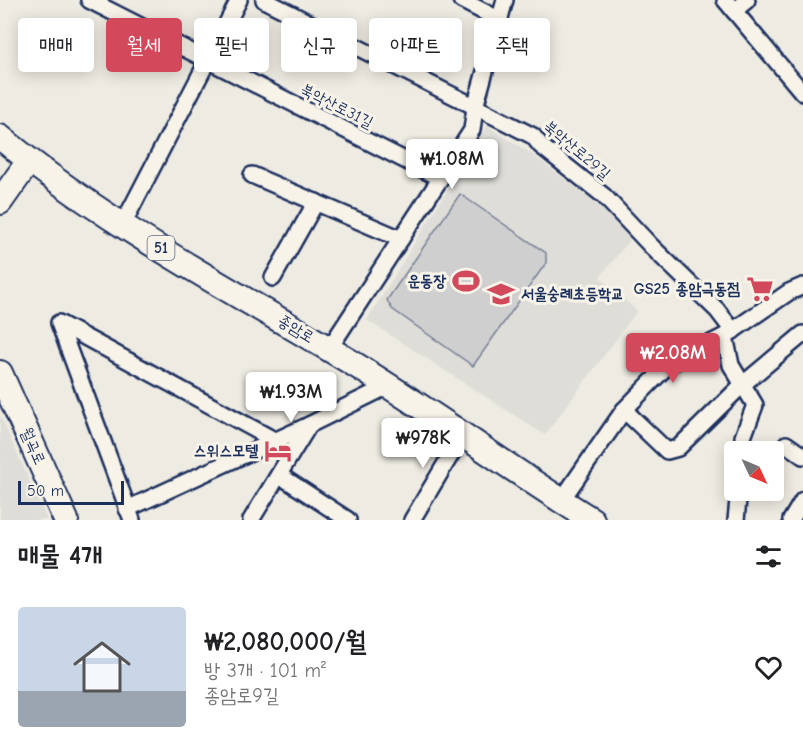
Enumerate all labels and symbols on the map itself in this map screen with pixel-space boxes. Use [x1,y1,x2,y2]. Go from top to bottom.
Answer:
street label: 북악산로31길 [298,80,376,132]
street label: 북악산로29길 [540,117,614,183]
pin: ₩1.08M [403,139,501,190]
road number: 51 [148,236,174,260]
sports icon: 운동장 [451,266,481,296]
place label: 운동장 [407,272,446,290]
supermarket icon: GS25 종암극동점 [745,274,775,304]
school or university icon: 서울숭례초등학교 [486,279,516,309]
place label: GS25 종암극동점 [633,280,740,298]
place label: 서울숭례초등학교 [521,285,624,303]
street label: 종암로 [275,311,317,347]
pin: ₩2.08M [624,333,722,384]
pin: ₩1.93M [242,372,340,423]
pin: ₩978K [381,418,465,469]
street label: 월곡로 [17,425,49,467]
hotel icon: 스위스모텔 [263,436,293,466]
north arrow [724,441,784,501]
place label: 스위스모텔 [194,442,259,460]
scale bar [18,478,124,506]

